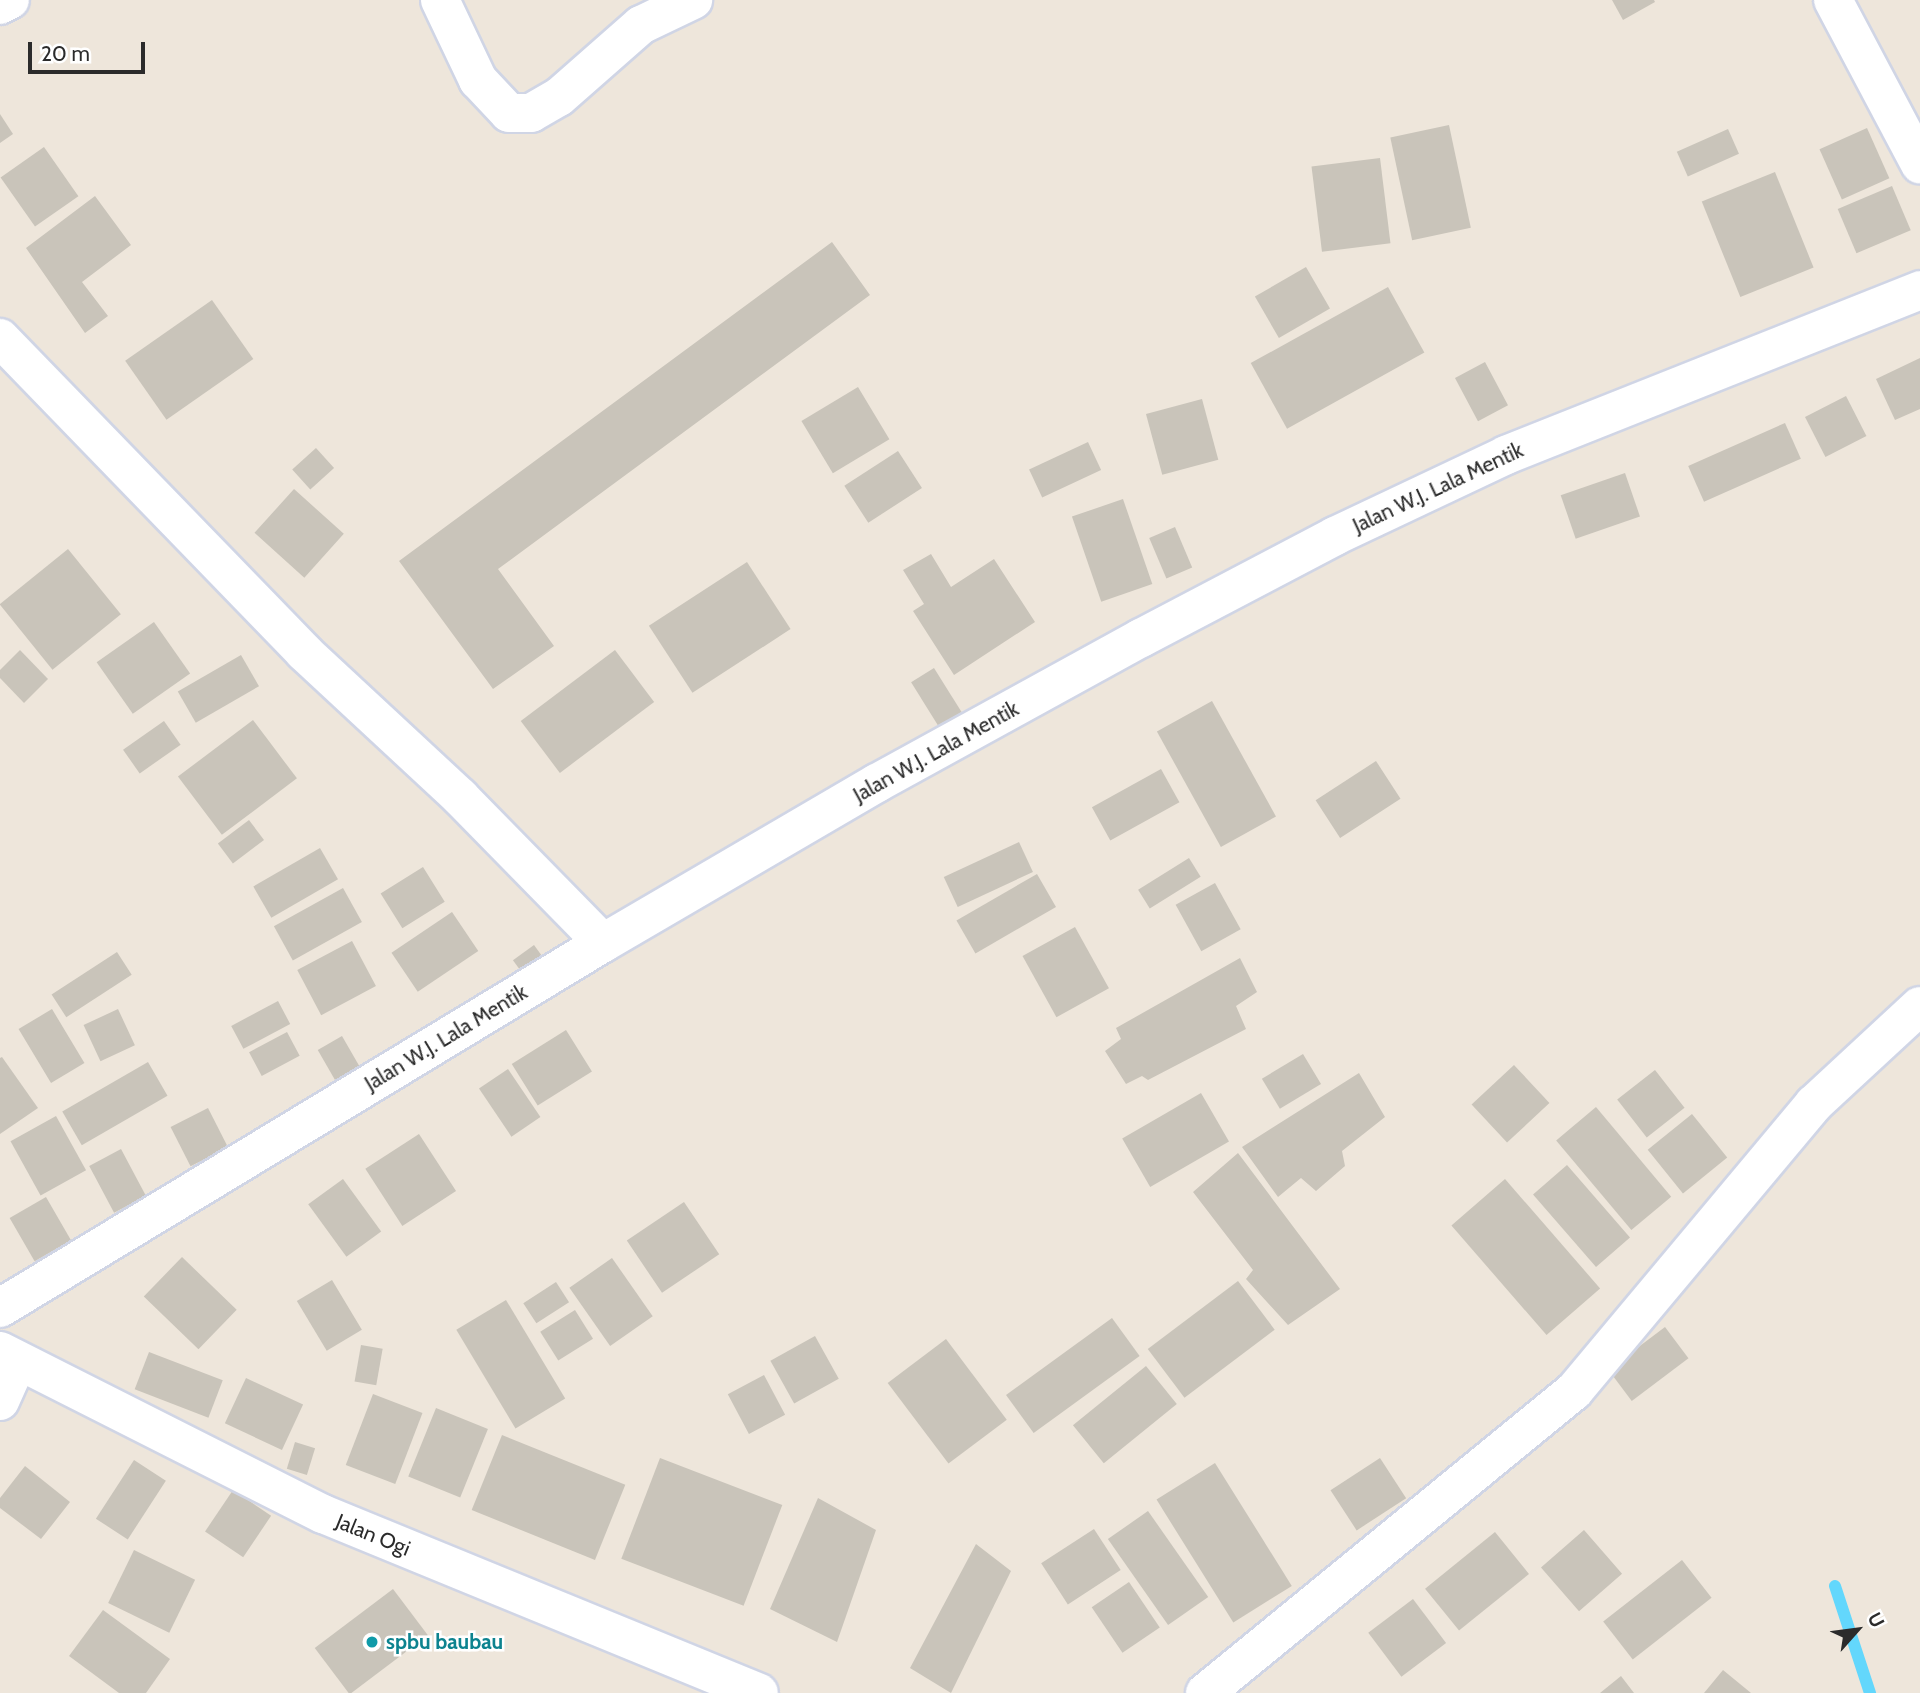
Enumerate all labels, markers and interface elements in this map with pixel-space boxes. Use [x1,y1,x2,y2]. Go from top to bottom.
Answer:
scale bar [32,28,149,72]
text: 20 m [41,41,90,66]
street label: Jalan W.J. Lala Mentik [1349,437,1527,539]
street label: Jalan W.J. Lala Mentik [849,696,1023,808]
street label: Jalan W.J. Lala Mentik [360,980,532,1096]
street label: Jalan Ogi [332,1509,414,1561]
north arrow [1822,1595,1892,1665]
text: U [1863,1608,1889,1631]
place label: spbu baubau [386,1629,503,1655]
marker: spbu baubau [364,1634,380,1650]

